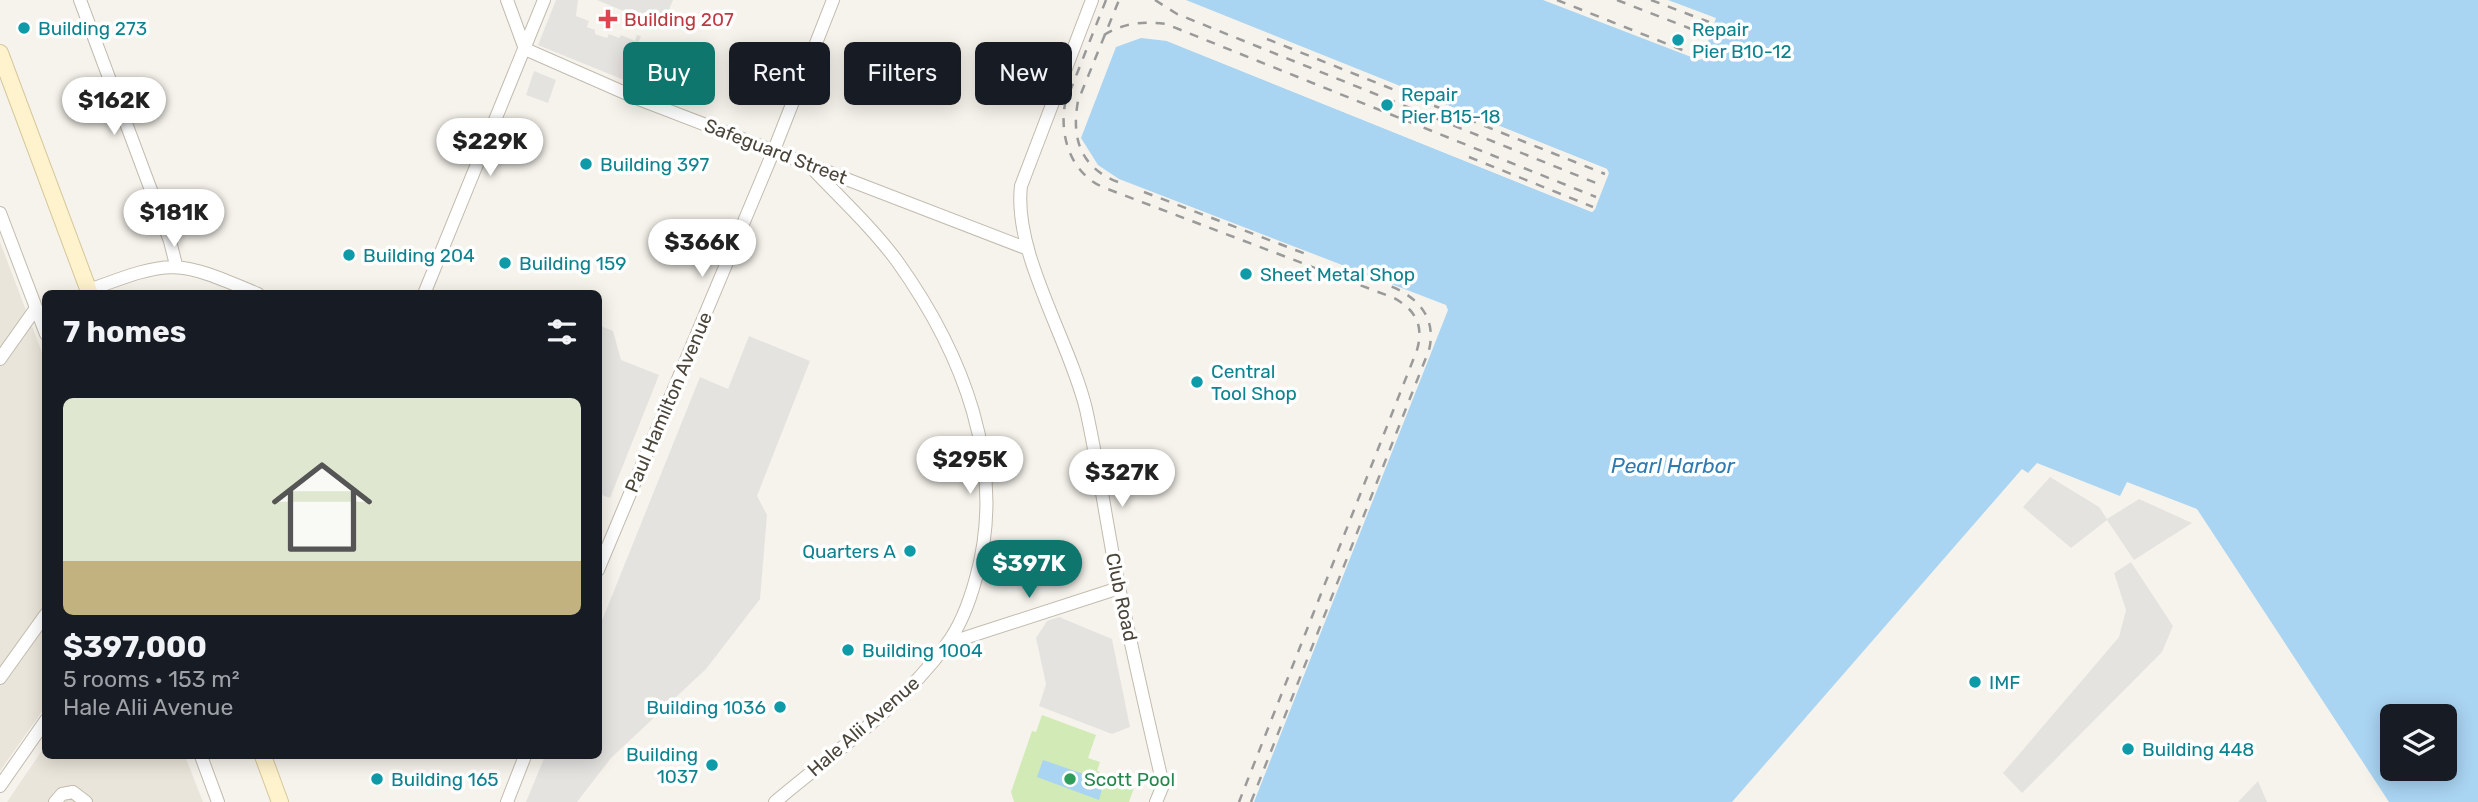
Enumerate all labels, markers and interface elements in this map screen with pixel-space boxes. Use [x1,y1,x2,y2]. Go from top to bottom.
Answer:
place label: Building 207 [624,8,734,31]
marker: Building 207 [598,9,618,29]
place label: Building 273 [38,17,147,40]
place label: Repair Pier B10-12 [1692,18,1792,63]
marker: Building 273 [16,20,32,36]
marker: Repair Pier B10-12 [1670,32,1686,48]
chip: Buy [623,42,715,105]
chip: Rent [729,42,830,105]
chip: Filters [844,42,961,105]
chip: New [975,42,1072,105]
pin: $162K [65,78,163,137]
place label: Repair Pier B15-18 [1401,83,1501,128]
text: $162K [78,86,150,114]
marker: Repair Pier B15-18 [1379,97,1395,113]
street label: Safeguard Street [701,114,851,189]
pin: $229K [441,118,539,178]
text: $229K [452,127,528,155]
place label: Building 397 [600,153,709,176]
marker: Building 397 [578,156,594,172]
pin: $181K [125,190,223,249]
text: $181K [139,198,209,226]
pin: $366K [653,219,751,279]
text: $366K [664,228,740,256]
place label: Building 204 [363,244,475,267]
marker: Building 204 [341,247,357,263]
place label: Building 159 [519,252,626,275]
marker: Building 159 [497,255,513,271]
place label: Sheet Metal Shop [1260,263,1415,286]
marker: Sheet Metal Shop [1238,266,1254,282]
street label: Paul Hamilton Avenue [620,308,717,496]
icon: filters [543,313,581,351]
text: 7 homes [63,314,186,350]
place label: Central Tool Shop [1211,360,1297,405]
marker: Central Tool Shop [1189,374,1205,390]
pin: $295K [921,436,1019,496]
icon: home [259,444,385,570]
text: $295K [932,445,1008,473]
pin: $327K [1073,449,1171,509]
water label: Pearl Harbor [1611,453,1736,478]
text: $327K [1085,458,1159,486]
place label: Quarters A [802,540,896,563]
pin: $397K [980,540,1078,600]
marker: Quarters A [902,543,918,559]
text: $397K [992,549,1066,577]
street label: Club Road [1101,551,1142,643]
text: $397,000 [63,629,207,665]
place label: Building 1004 [862,639,983,662]
marker: Building 1004 [840,642,856,658]
text: 5 rooms · 153 m² [63,665,240,693]
place label: IMF [1989,671,2020,694]
street label: Hale Alii Avenue [803,672,924,781]
marker: IMF [1967,674,1983,690]
text: Hale Alii Avenue [63,693,233,721]
place label: Building 1036 [646,696,766,719]
marker: Building 1036 [772,699,788,715]
map controls [2380,704,2457,781]
button: layers [2380,704,2457,781]
place label: Building 448 [2142,738,2254,761]
marker: Building 448 [2120,741,2136,757]
place label: Building 1037 [626,743,698,788]
marker: Building 1037 [704,757,720,773]
place label: Building 165 [391,768,499,791]
place label: Scott Pool [1084,768,1175,791]
marker: Building 165 [369,771,385,787]
marker: Scott Pool [1062,771,1078,787]

